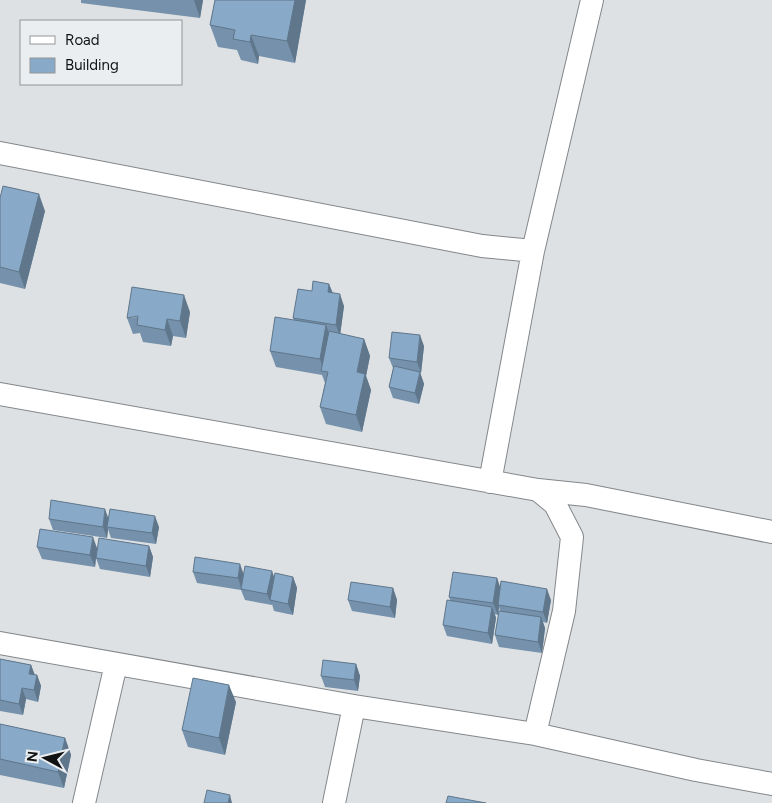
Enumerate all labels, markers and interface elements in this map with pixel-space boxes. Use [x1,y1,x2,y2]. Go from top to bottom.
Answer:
legend [20,20,182,85]
text: Road [65,31,100,49]
text: Building [65,56,119,74]
north arrow [20,733,70,783]
text: N [23,750,42,763]

